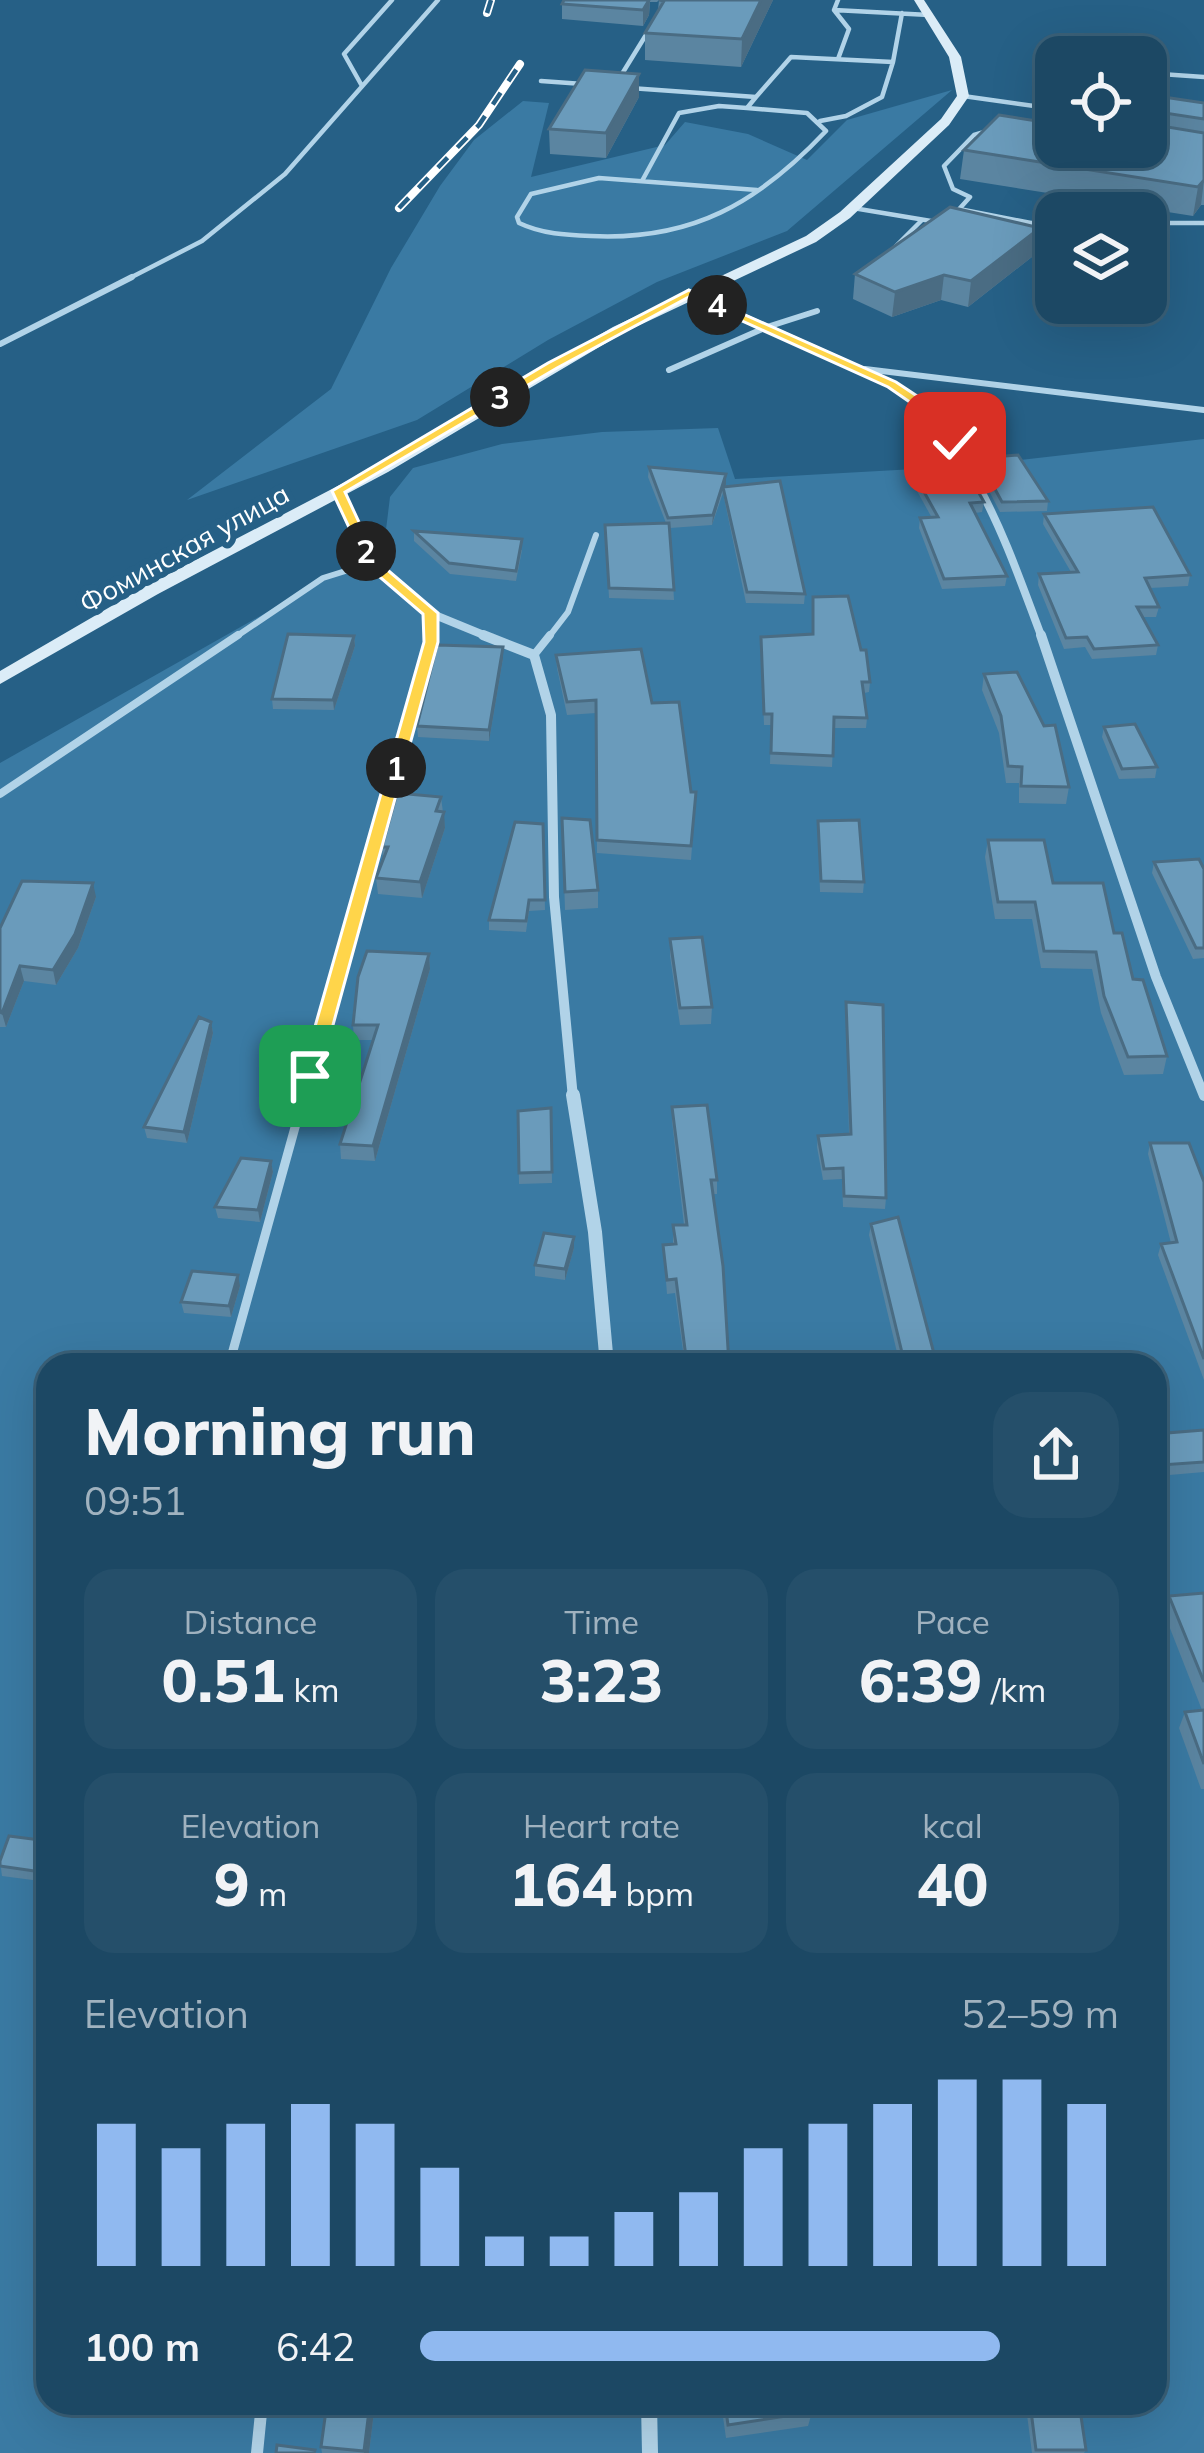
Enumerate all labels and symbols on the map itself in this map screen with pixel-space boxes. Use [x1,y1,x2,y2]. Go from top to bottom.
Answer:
pin: 4 [687,275,747,335]
pin: 3 [470,367,530,427]
pin [904,392,1006,494]
street label: Фоминская улица [73,476,295,620]
pin: 2 [336,521,396,581]
pin: 1 [366,738,426,798]
pin [259,1025,361,1127]

